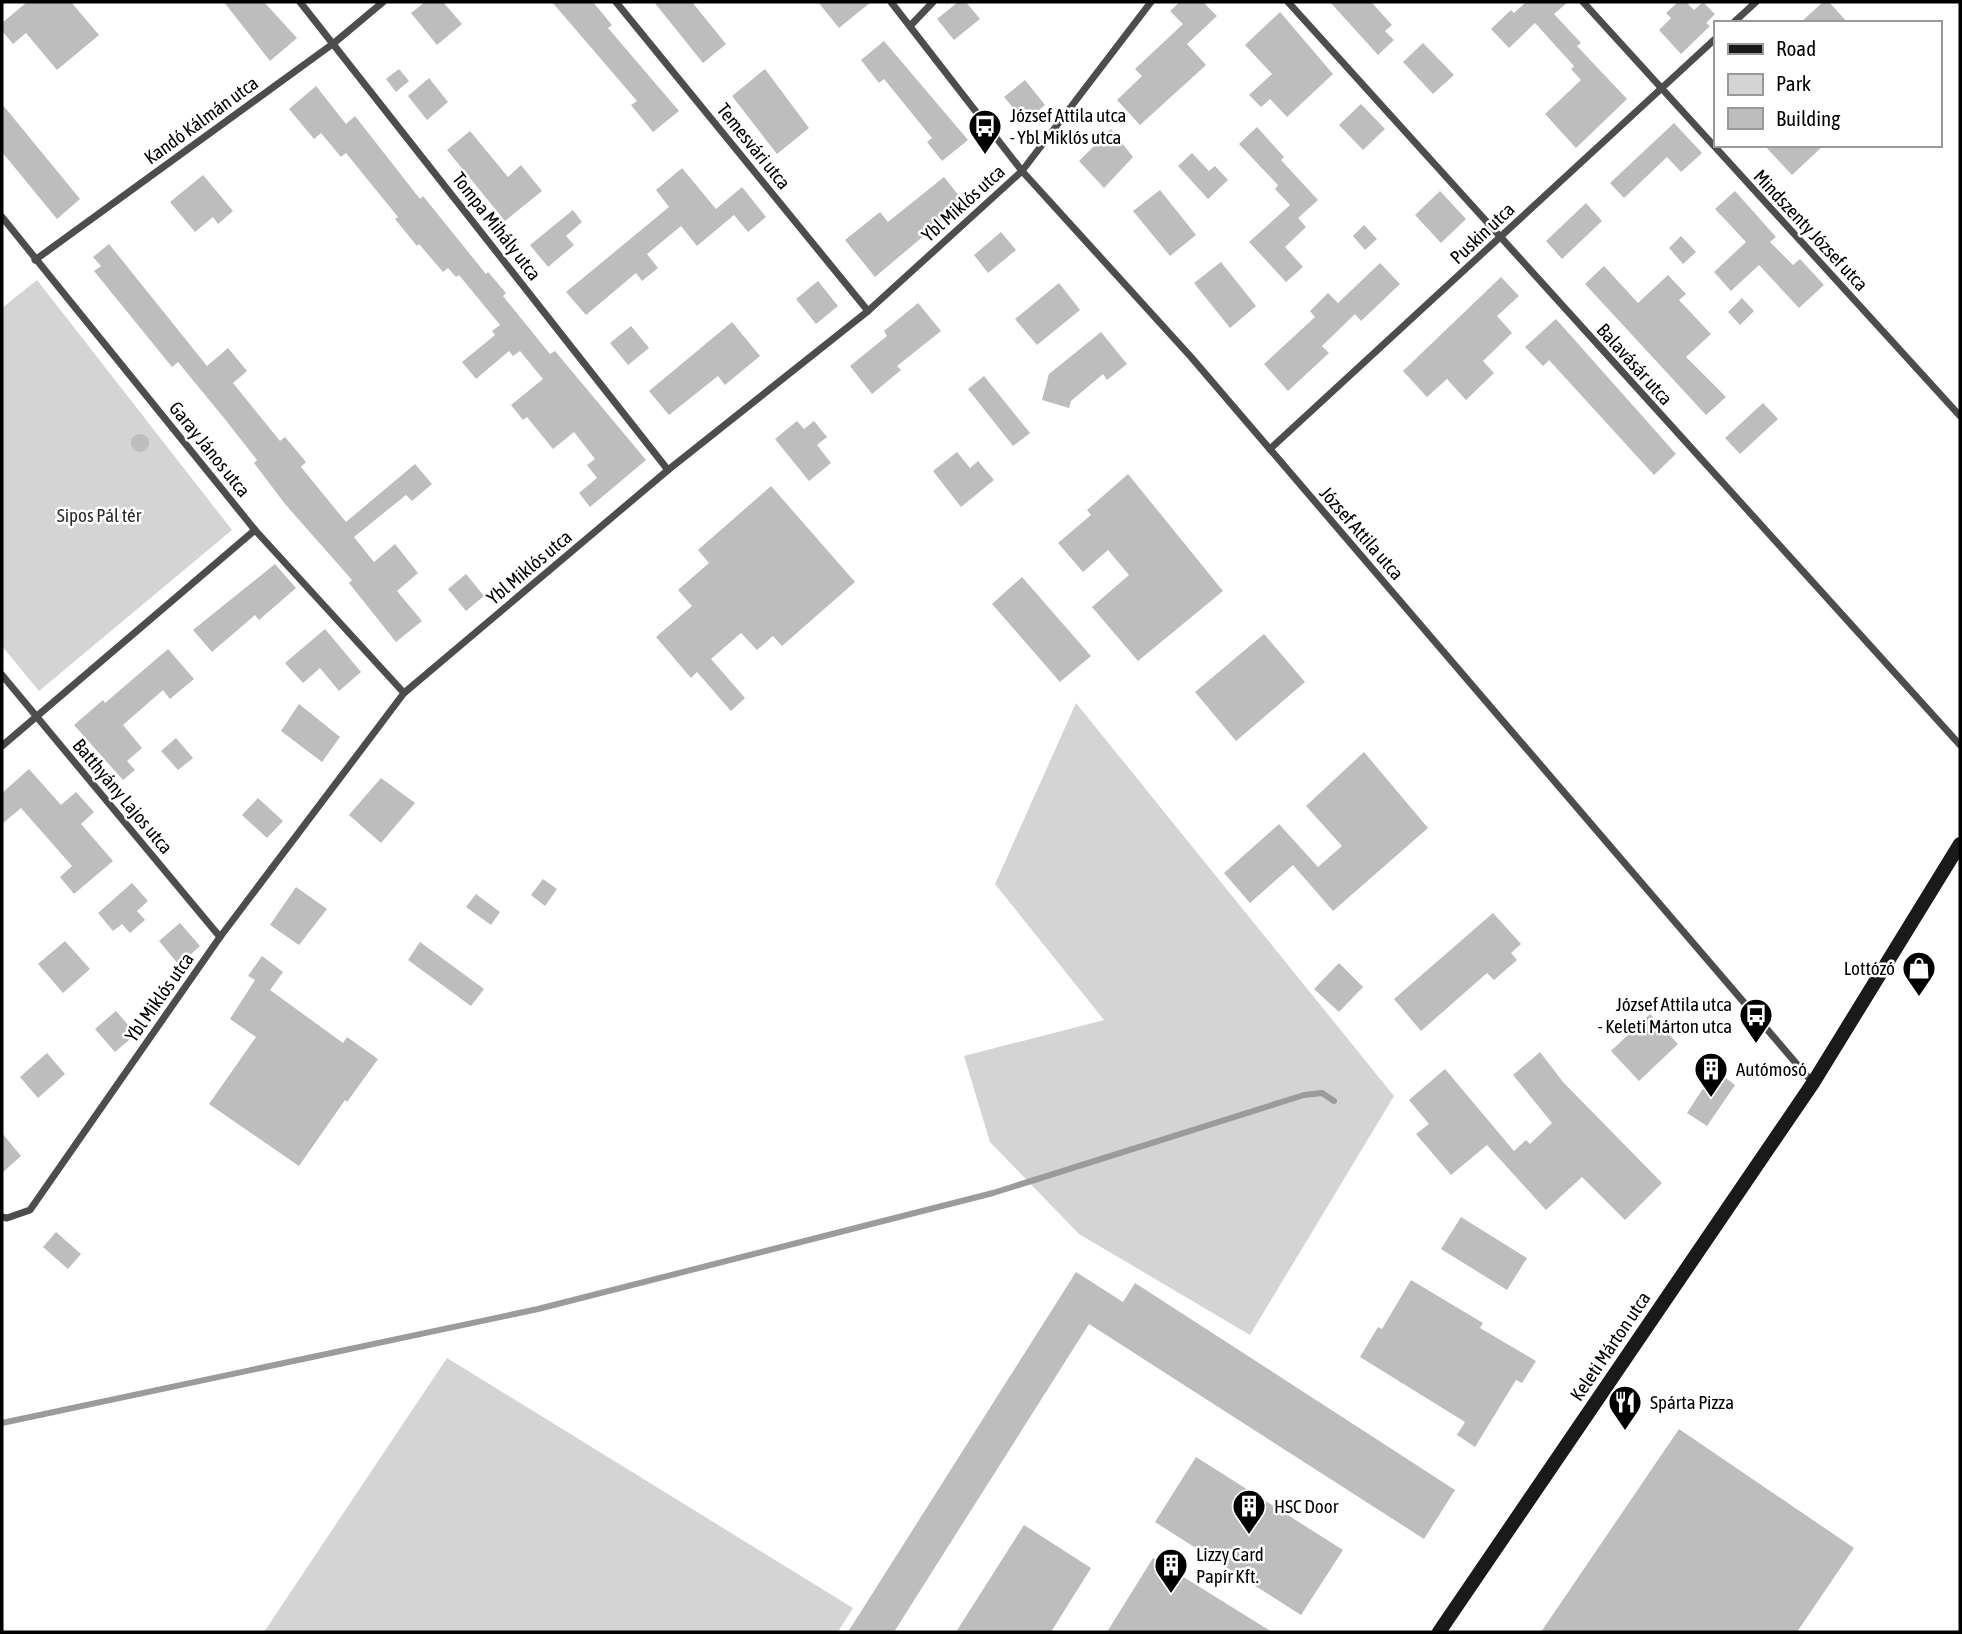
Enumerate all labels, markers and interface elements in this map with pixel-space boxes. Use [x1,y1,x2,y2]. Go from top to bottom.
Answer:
legend [1714,21,1941,147]
text: Road [1776,36,1816,60]
street label: Kandó Kálmán utca [140,71,262,169]
text: Park [1776,71,1811,95]
street label: Temesvári utca [713,99,795,193]
place label: József Attila utca - Ybl Miklós utca [1010,104,1126,148]
text: Building [1776,106,1840,130]
bus stop icon: József Attila utca - Ybl Miklós utca [966,107,1004,156]
street label: Ybl Miklós utca [917,160,1009,246]
street label: Mindszenty József utca [1749,165,1873,295]
street label: Tompa Mihály utca [448,168,546,284]
street label: Puskin utca [1445,198,1519,268]
street label: Balavásár utca [1593,319,1677,409]
street label: Garay János utca [165,397,255,501]
street label: József Attila utca [1316,482,1408,584]
park label: Sipos Pál tér [57,504,142,526]
street label: Ybl Miklós utca [482,525,576,609]
street label: Batthyány Lajos utca [69,734,177,858]
street label: Ybl Miklós utca [120,948,198,1046]
shop icon: Lottózó [1900,949,1938,998]
place label: Lottózó [1844,957,1895,979]
place label: József Attila utca - Keleti Márton utca [1598,993,1732,1037]
bus stop icon: József Attila utca - Keleti Márton utca [1737,996,1775,1045]
building icon: Autómosó [1692,1050,1730,1099]
place label: Autómosó [1736,1058,1807,1080]
street label: Keleti Márton utca [1565,1287,1655,1405]
restaurant icon: Spárta Pizza [1606,1383,1644,1432]
place label: Spárta Pizza [1650,1391,1734,1413]
building icon: HSC Door [1230,1487,1268,1536]
place label: HSC Door [1274,1495,1339,1517]
place label: Lizzy Card Papír Kft. [1196,1543,1264,1587]
building icon: Lizzy Card Papír Kft. [1152,1546,1190,1595]

